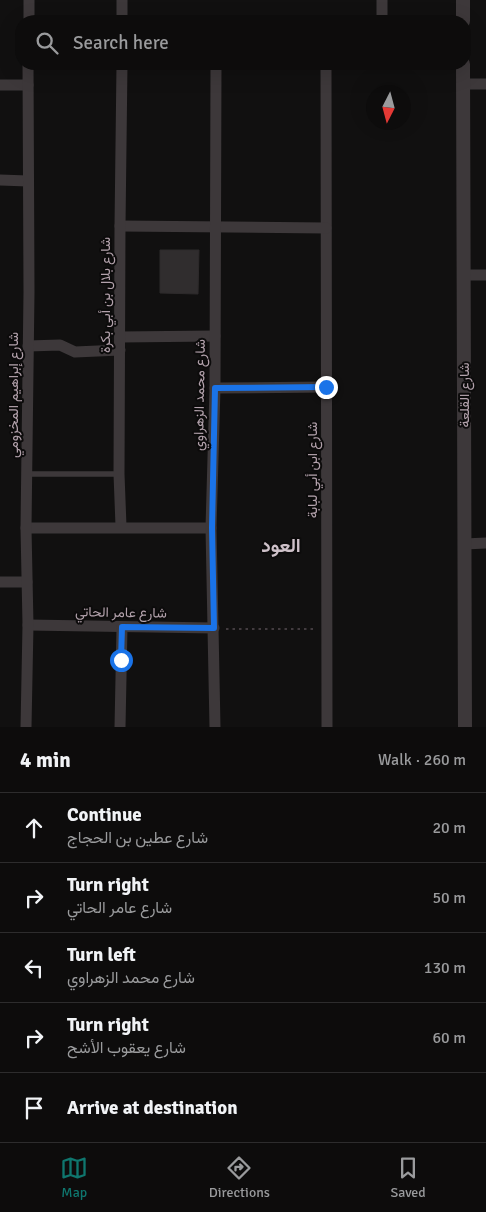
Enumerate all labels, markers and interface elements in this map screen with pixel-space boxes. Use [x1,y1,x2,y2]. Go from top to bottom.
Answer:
search box [15,15,471,70]
icon: search [33,29,61,57]
text: Search here [73,31,169,55]
north arrow [366,85,411,130]
street label: شارع بلال بن أبي بكرة [97,237,117,353]
street label: شارع إبراهيم المخزومي [5,332,25,458]
street label: شارع محمد الزهراوي [190,339,212,451]
street label: شارع القلعة [456,362,475,428]
route end [315,376,338,399]
street label: شارع ابن أبي لبابة [304,422,324,518]
district label: العود [261,534,301,558]
street label: شارع عامر الحاتي [75,603,167,625]
route start [110,649,133,672]
text: 4 min [20,747,71,773]
text: Walk · 260 m [378,750,466,770]
text: Continue [67,803,142,827]
icon: ahead [20,814,48,842]
text: 20 m [432,818,466,838]
text: شارع عطين بن الحجاج [67,828,208,848]
text: Turn right [67,873,149,897]
icon: right [20,884,48,912]
text: 50 m [432,888,466,908]
text: شارع عامر الحاتي [67,898,172,918]
text: Turn left [67,943,136,967]
icon: left [20,954,48,982]
text: 130 m [424,958,466,978]
text: شارع محمد الزهراوي [67,968,195,988]
text: Turn right [67,1013,149,1037]
icon: right [20,1024,48,1052]
text: 60 m [432,1028,466,1048]
text: شارع يعقوب الأشح [67,1038,186,1058]
icon: arrive [20,1094,48,1122]
text: Arrive at destination [67,1096,238,1120]
tab: Map [60,1154,88,1201]
tab: Directions [209,1154,270,1201]
tab: Saved [390,1154,426,1201]

